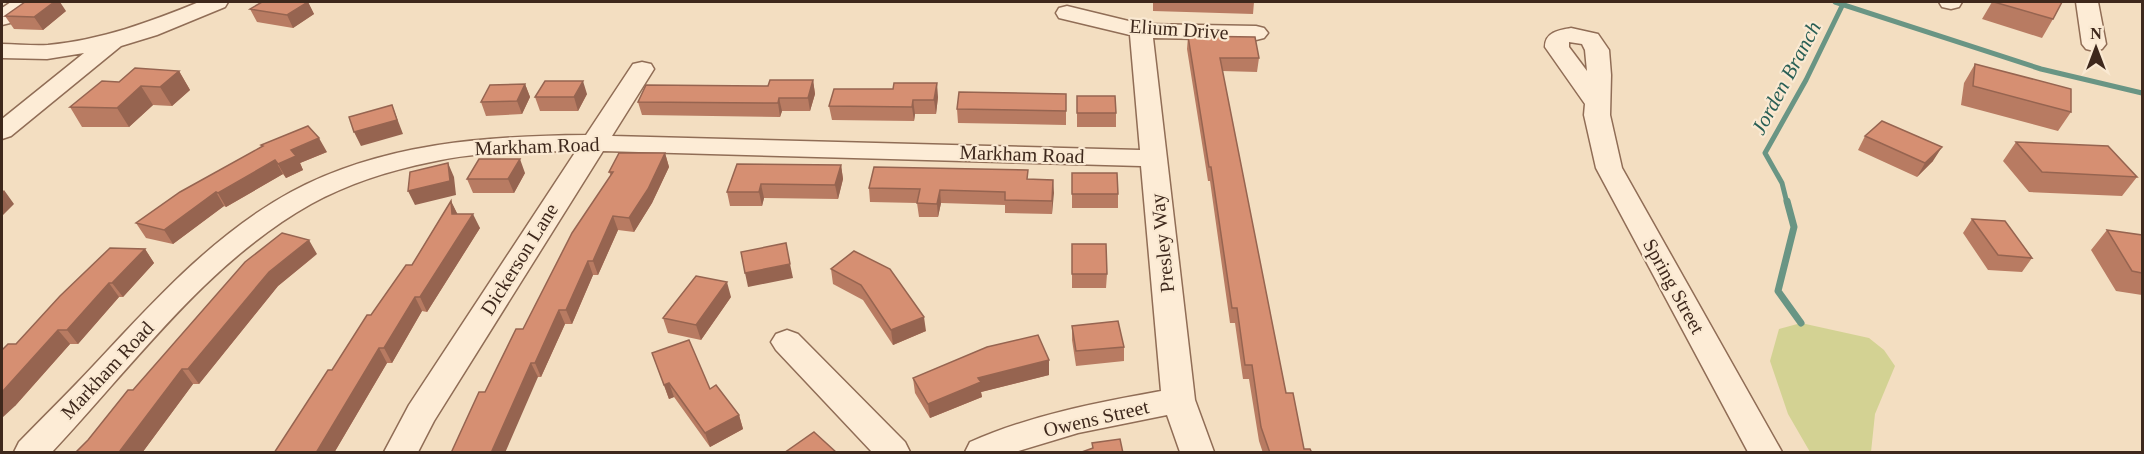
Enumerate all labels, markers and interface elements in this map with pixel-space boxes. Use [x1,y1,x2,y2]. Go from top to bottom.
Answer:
street label: Elium Drive [1129,15,1229,43]
water label: Jorden Branch [1746,17,1826,139]
north arrow [2066,18,2126,78]
text: N [2090,25,2102,42]
street label: Markham Road [474,133,600,159]
street label: Markham Road [959,141,1085,167]
street label: Presley Way [1146,192,1179,294]
street label: Dickerson Lane [476,199,562,319]
street label: Spring Street [1638,235,1709,338]
street label: Markham Road [56,317,158,423]
street label: Owens Street [1041,395,1151,441]

